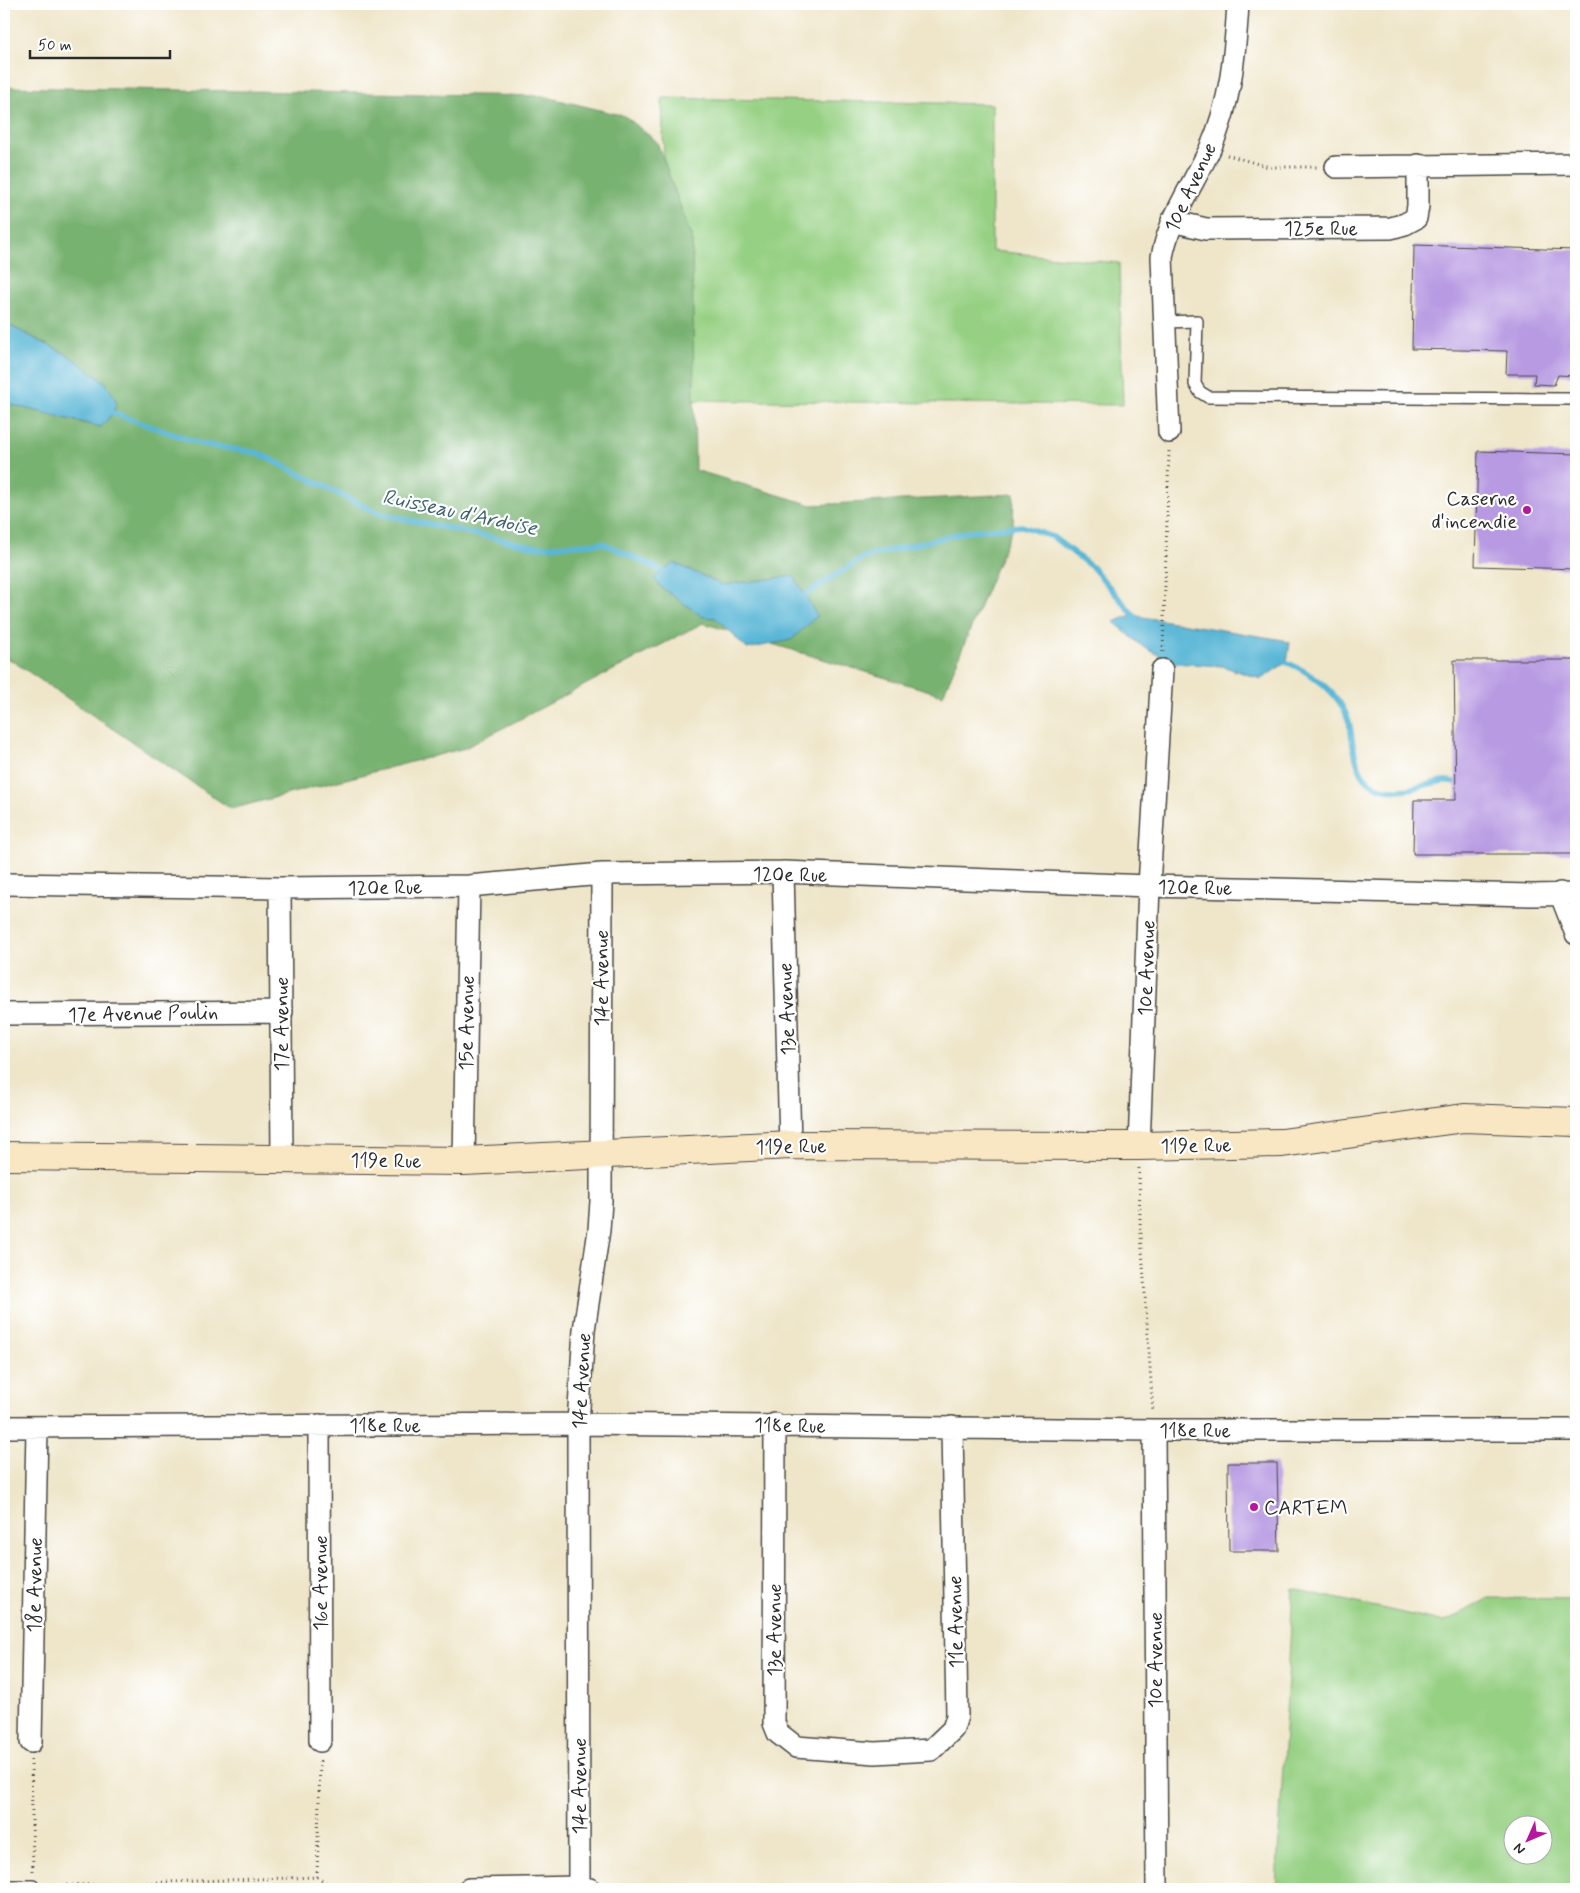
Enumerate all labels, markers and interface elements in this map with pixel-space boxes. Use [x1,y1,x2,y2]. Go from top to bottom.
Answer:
scale bar [30,28,170,60]
text: 50 m [38,36,72,56]
street label: 10e Avenue [1159,138,1224,237]
street label: 125e Rue [1284,216,1358,243]
water label: Ruisseau d'Ardoise [380,483,540,543]
place label: Caserne d'incendie [1431,486,1517,536]
marker: Caserne d'incendie [1521,504,1533,516]
street label: 120e Rue [752,861,828,890]
street label: 120e Rue [347,874,423,903]
street label: 120e Rue [1157,874,1233,903]
street label: 10e Avenue [1132,920,1163,1016]
street label: 14e Avenue [589,930,616,1026]
street label: 13e Avenue [772,962,803,1056]
street label: 15e Avenue [453,975,482,1071]
street label: 17e Avenue [269,977,296,1071]
street label: 17e Avenue Poulin [68,1000,218,1029]
street label: 119e Rue [1160,1132,1232,1161]
street label: 119e Rue [755,1133,827,1162]
street label: 119e Rue [350,1147,422,1176]
street label: 14e Avenue [566,1332,599,1430]
street label: 118e Rue [754,1412,826,1441]
street label: 118e Rue [349,1413,421,1440]
street label: 118e Rue [1159,1418,1231,1445]
place label: CARTEM [1264,1495,1348,1522]
marker: CARTEM [1248,1501,1260,1513]
street label: 16e Avenue [308,1535,335,1631]
street label: 18e Avenue [21,1537,50,1633]
street label: 11e Avenue [942,1575,971,1669]
street label: 13e Avenue [762,1584,789,1676]
street label: 10e Avenue [1143,1612,1170,1708]
street label: 14e Avenue [567,1738,594,1834]
north arrow [1502,1816,1552,1866]
text: N [1510,1839,1529,1858]

